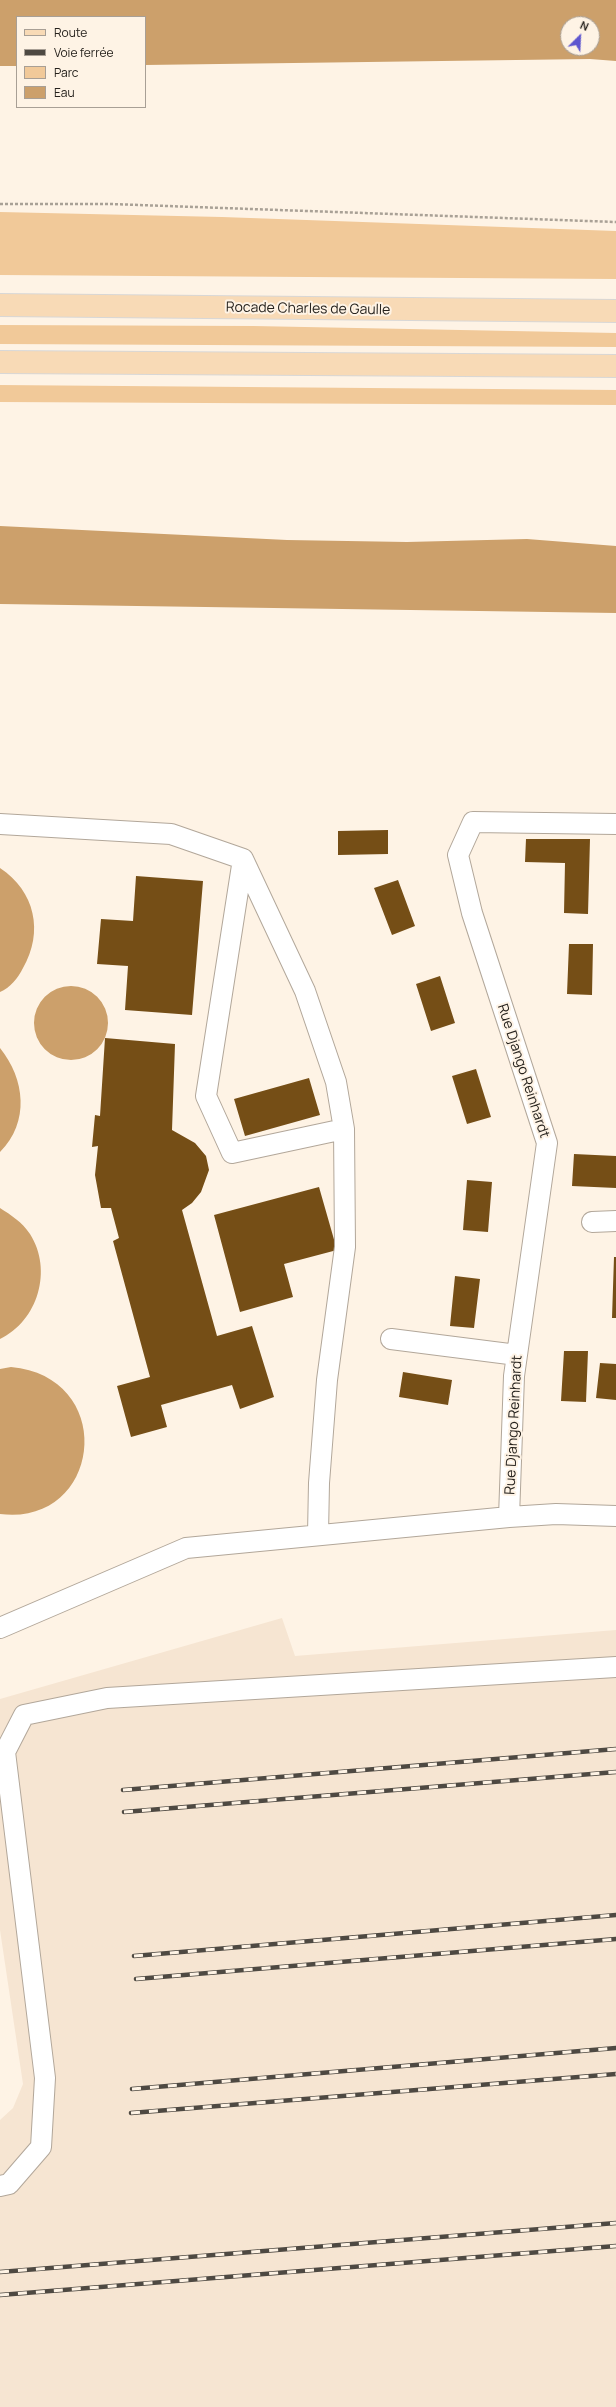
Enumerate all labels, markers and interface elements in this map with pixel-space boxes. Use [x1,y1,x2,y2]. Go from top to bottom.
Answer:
legend [16,16,146,108]
north arrow [560,16,600,56]
text: N [578,17,591,34]
text: Route [54,24,87,41]
text: Voie ferrée [54,44,114,61]
text: Parc [54,64,78,81]
text: Eau [54,84,75,101]
street label: Rocade Charles de Gaulle [226,299,390,319]
street label: Rue Django Reinhardt [493,1002,553,1140]
street label: Rue Django Reinhardt [502,1355,526,1495]

